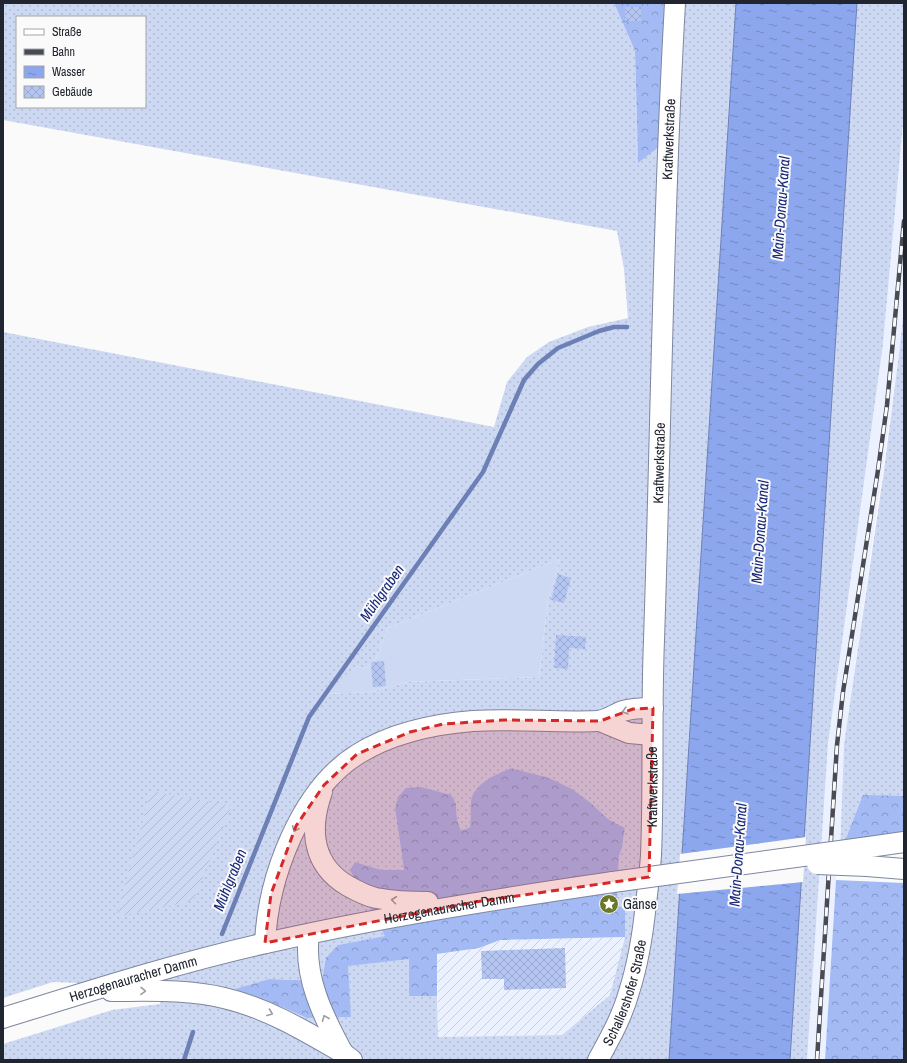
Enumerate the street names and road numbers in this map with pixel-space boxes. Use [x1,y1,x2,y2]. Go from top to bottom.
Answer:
street label: Kraftwerkstraße [658,98,679,180]
street label: Kraftwerkstraße [649,422,669,504]
street label: Kraftwerkstraße [643,746,662,828]
street label: Herzogenauracher Damm [382,888,516,928]
street label: Schallershofer Straße [598,938,650,1049]
street label: Herzogenauracher Damm [67,951,199,1006]

